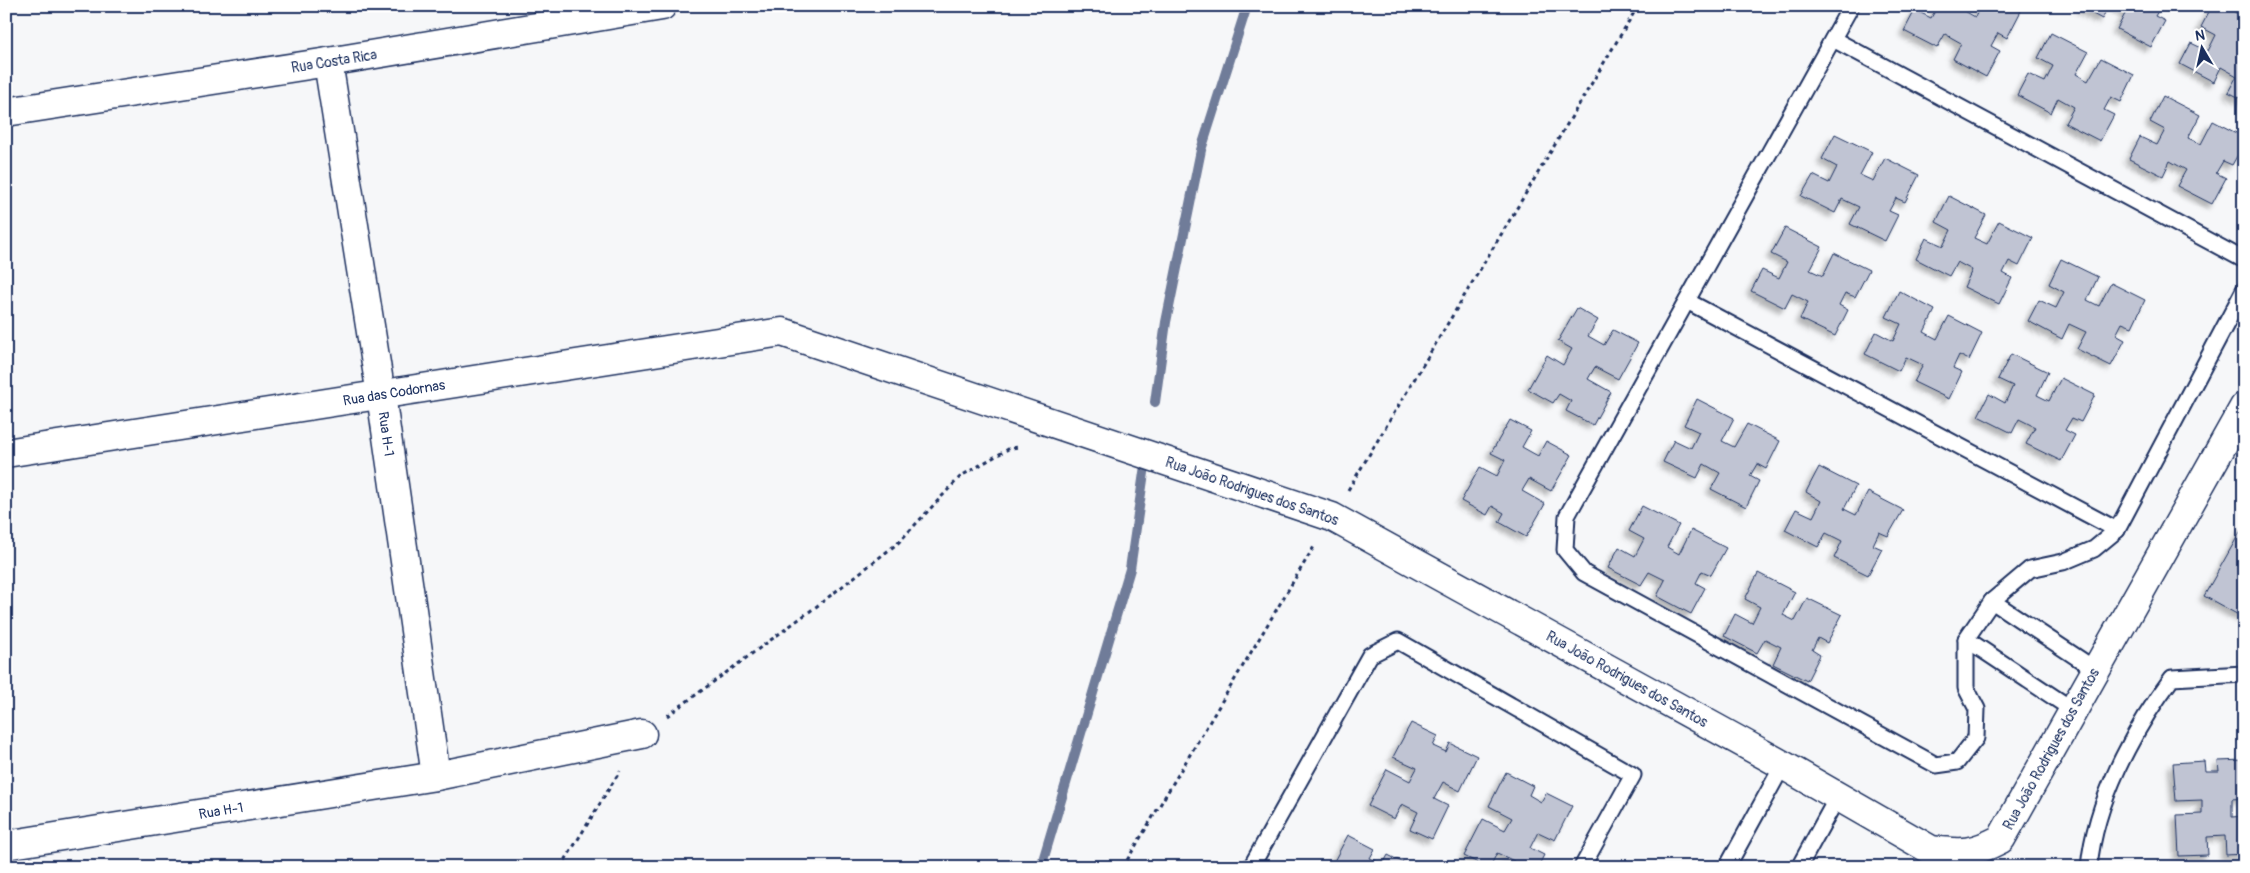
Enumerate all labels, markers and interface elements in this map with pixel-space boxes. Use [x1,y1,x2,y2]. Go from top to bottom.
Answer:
north arrow [2178,22,2228,72]
text: N [2194,27,2206,45]
street label: Rua Costa Rica [290,46,378,76]
street label: Rua das Codornas [342,376,447,409]
street label: Rua H-1 [374,411,398,457]
street label: Rua João Rodrigues dos Santos [1163,453,1341,529]
street label: Rua João Rodrigues dos Santos [1543,627,1711,731]
street label: Rua João Rodrigues dos Santos [1999,665,2103,833]
street label: Rua H-1 [197,799,245,823]

